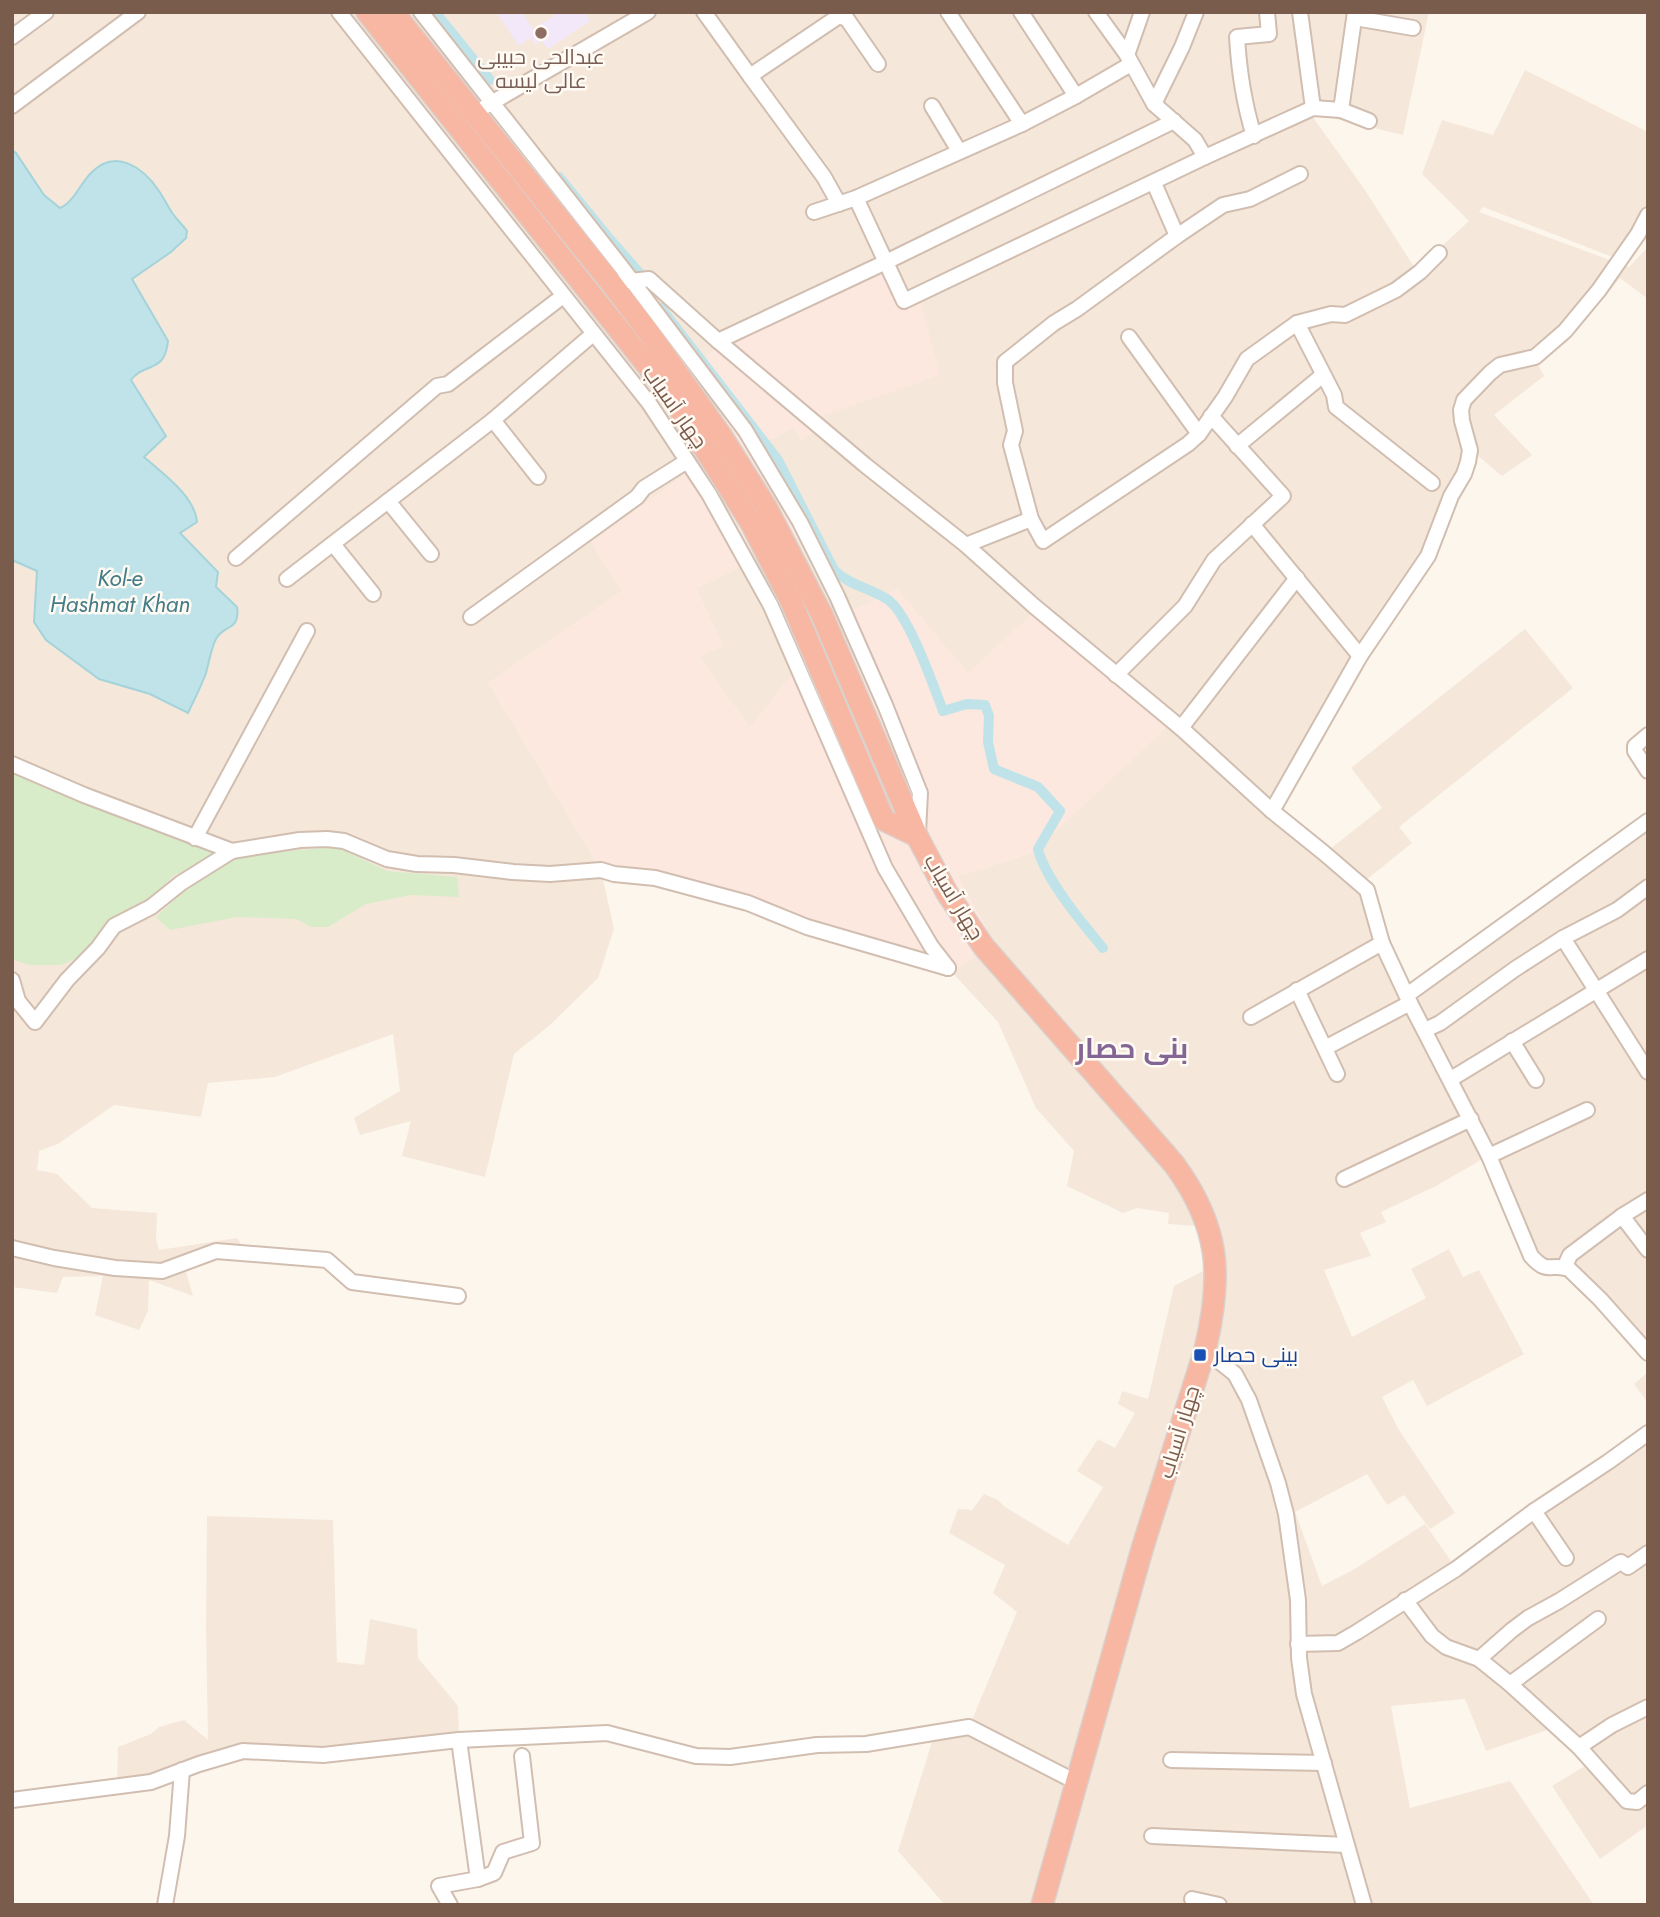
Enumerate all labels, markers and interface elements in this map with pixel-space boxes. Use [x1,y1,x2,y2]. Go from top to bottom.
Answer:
marker: عبدالحی حبیبی عالی لیسه [533,25,549,41]
place label: عبدالحی حبیبی عالی لیسه [477,42,605,96]
street label: چهار آسیاب [635,359,715,455]
water label: Kol-e Hashmat Khan [50,561,190,621]
street label: چهار آسیاب [917,848,991,946]
district label: بنی حصار [1075,1028,1188,1069]
place label: بینی حصار [1213,1340,1298,1370]
marker: بینی حصار [1192,1347,1208,1363]
street label: چهار آسیاب [1151,1382,1207,1482]

